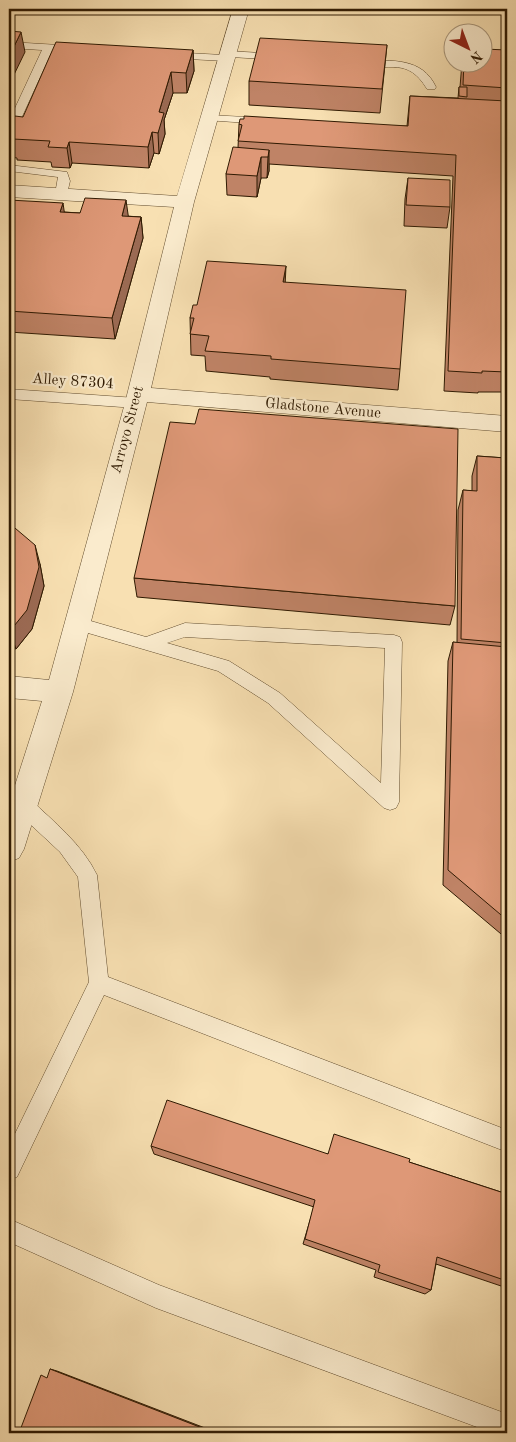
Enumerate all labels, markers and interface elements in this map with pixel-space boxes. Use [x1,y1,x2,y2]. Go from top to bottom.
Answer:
north arrow [444,22,494,72]
text: N [467,48,485,66]
street label: Alley 87304 [32,372,114,392]
street label: Arroyo Street [109,385,147,475]
street label: Gladstone Avenue [264,396,382,422]

